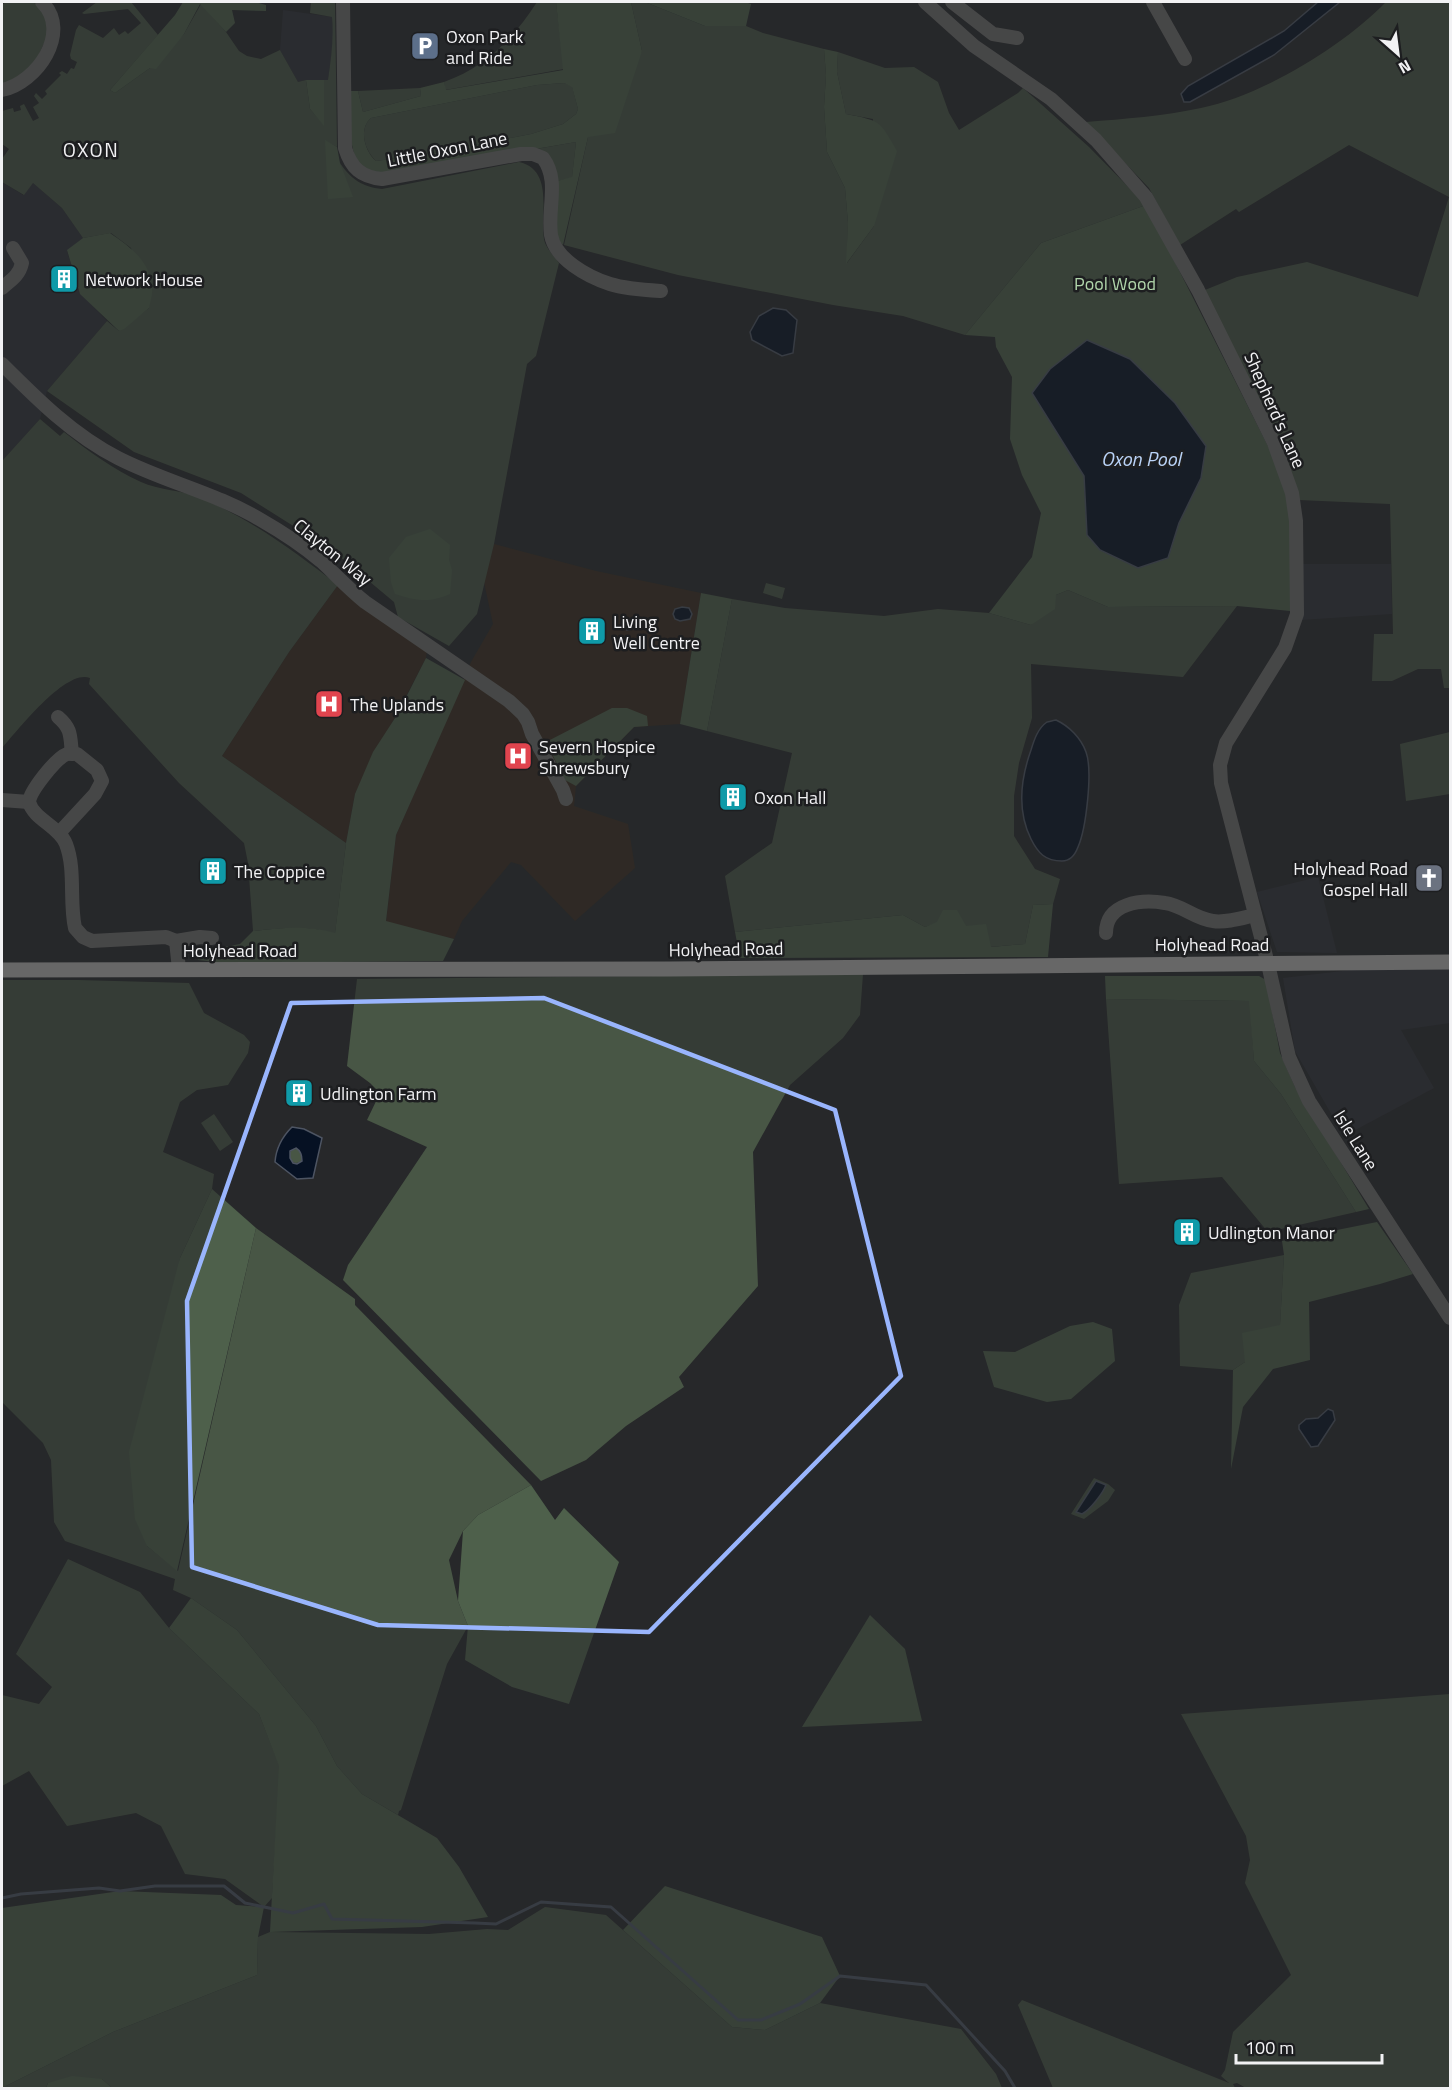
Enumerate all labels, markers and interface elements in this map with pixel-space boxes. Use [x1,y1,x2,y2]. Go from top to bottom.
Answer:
place label: Oxon Park and Ride [446,23,524,71]
north arrow [1368,24,1428,84]
parking icon: Oxon Park and Ride [409,30,441,62]
text: N [1395,54,1416,80]
street label: Little Oxon Lane [385,124,509,174]
district label: OXON [63,134,119,165]
building icon: Network House [48,263,80,295]
place label: Network House [85,266,203,293]
park label: Pool Wood [1074,270,1156,297]
street label: Shepherd's Lane [1237,348,1313,472]
water label: Oxon Pool [1101,443,1184,474]
street label: Clayton Way [288,512,378,592]
place label: Living Well Centre [613,608,700,656]
building icon: Living Well Centre [576,615,608,647]
hospital icon: The Uplands [313,688,345,720]
place label: The Uplands [350,691,444,718]
place label: Severn Hospice Shrewsbury [539,733,655,781]
hospital icon: Severn Hospice Shrewsbury [502,740,534,772]
building icon: Oxon Hall [717,781,749,813]
place label: Oxon Hall [754,784,826,811]
building icon: The Coppice [197,855,229,887]
place label: Holyhead Road Gospel Hall [1293,855,1408,903]
place label: The Coppice [234,858,325,885]
church icon: Holyhead Road Gospel Hall [1413,862,1445,894]
street label: Holyhead Road [1155,931,1269,958]
street label: Holyhead Road [668,935,784,963]
street label: Holyhead Road [183,937,297,964]
building icon: Udlington Farm [283,1077,315,1109]
place label: Udlington Farm [320,1080,437,1107]
street label: Isle Lane [1327,1105,1385,1175]
building icon: Udlington Manor [1171,1216,1203,1248]
place label: Udlington Manor [1208,1219,1335,1246]
scale bar [1236,2027,1382,2065]
text: 100 m [1245,2034,1294,2061]

